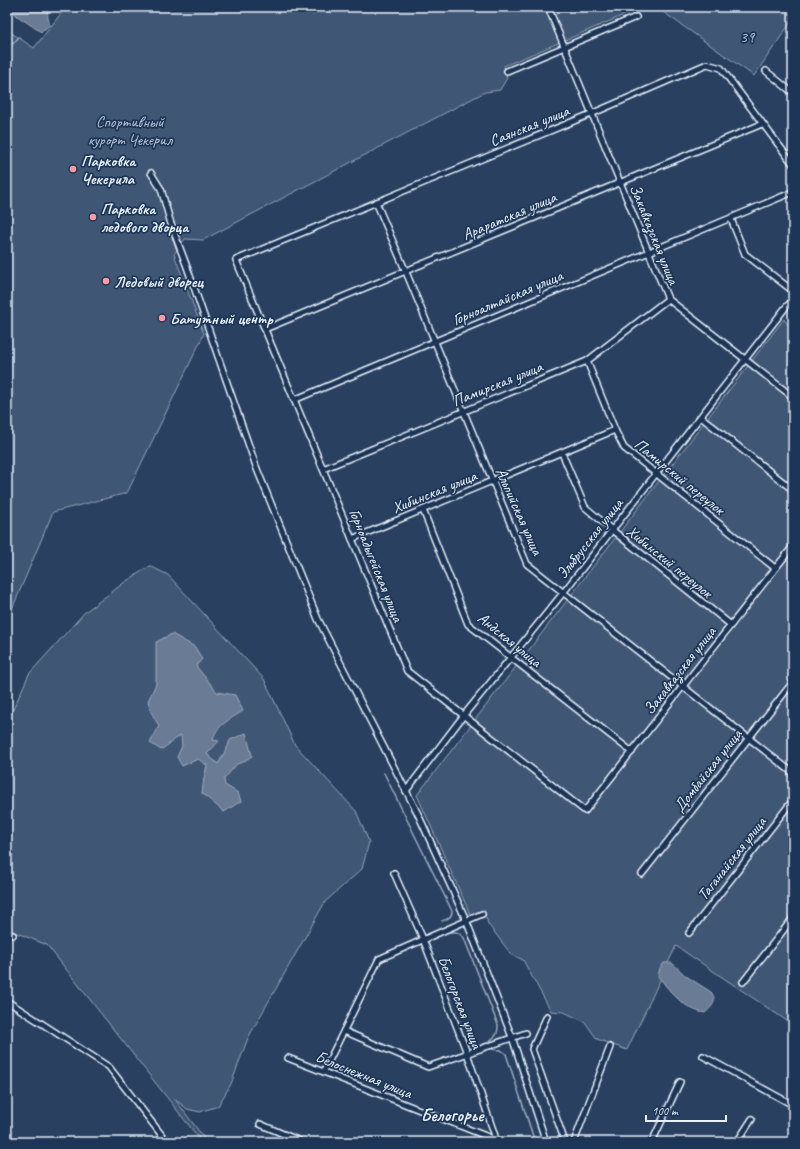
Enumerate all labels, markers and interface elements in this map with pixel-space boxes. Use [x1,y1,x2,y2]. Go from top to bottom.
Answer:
park label: 39 [740,27,756,47]
street label: Саянская улица [487,101,573,151]
park label: Спортивный курорт Чекерил [88,112,174,150]
place label: Парковка Чекерила [81,151,137,189]
marker: Парковка Чекерила [68,164,78,174]
street label: Закавказская улица [625,181,684,289]
street label: Араратская улица [459,187,560,245]
place label: Парковка ледового дворца [101,199,190,237]
marker: Парковка ледового дворца [88,212,98,222]
street label: Горноалтайская улица [449,265,567,330]
place label: Ледовый дворец [114,272,205,292]
marker: Ледовый дворец [101,276,111,286]
place label: Батутный центр [170,309,274,329]
marker: Батутный центр [157,313,167,323]
street label: Памирская улица [449,356,546,411]
street label: Памирский переулок [630,434,730,521]
street label: Хибинская улица [389,465,481,518]
street label: Альпийская улица [491,465,548,560]
street label: Эльбрусская улица [552,493,628,583]
street label: Горноадыгейская улица [344,506,408,626]
street label: Хибинский переулок [622,521,718,604]
street label: Андская улица [473,608,547,673]
street label: Закавказская улица [639,621,721,719]
street label: Домбайская улица [669,724,747,816]
street label: Таганайская улица [693,812,772,904]
street label: Белогорская улица [433,953,487,1053]
street label: Белоснежная улица [312,1047,416,1104]
scale bar [646,1097,726,1123]
text: 100 m [652,1103,679,1119]
district label: Белогорье [421,1104,485,1126]

